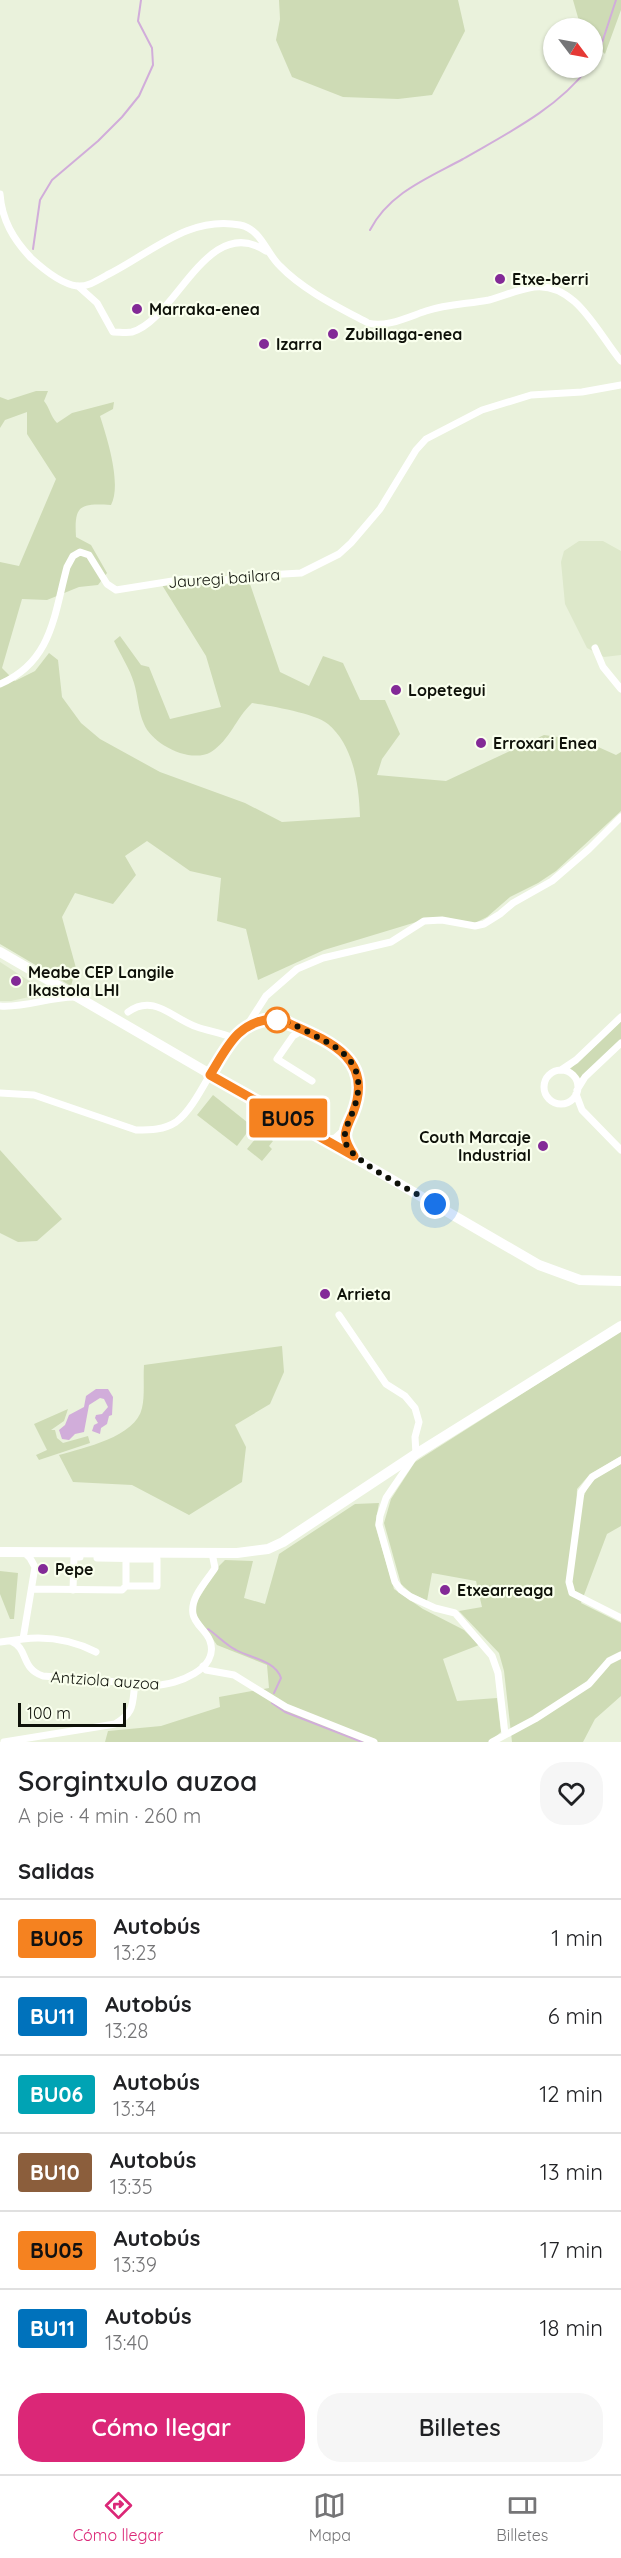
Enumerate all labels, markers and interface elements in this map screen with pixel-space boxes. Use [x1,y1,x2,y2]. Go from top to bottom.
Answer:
north arrow [543,18,603,78]
map controls [543,18,603,78]
place label: Etxe-berri [512,269,588,289]
marker: Etxe-berri [493,272,507,286]
place label: Marraka-enea [149,299,260,319]
marker: Marraka-enea [130,302,144,316]
place label: Zubillaga-enea [345,324,462,344]
marker: Zubillaga-enea [326,327,340,341]
place label: Izarra [276,334,322,354]
marker: Izarra [257,337,271,351]
street label: Jauregi bailara [167,564,281,592]
place label: Lopetegui [408,680,486,700]
marker: Lopetegui [389,683,403,697]
place label: Erroxari Enea [493,733,597,753]
marker: Erroxari Enea [474,736,488,750]
place label: Meabe CEP Langile Ikastola LHI [28,962,174,1000]
marker: Meabe CEP Langile Ikastola LHI [9,974,23,988]
unlabelled marker [264,1007,290,1033]
line badge: BU05 [246,1098,330,1138]
text: BU05 [261,1105,315,1131]
place label: Couth Marcaje Industrial [419,1127,531,1165]
marker: Couth Marcaje Industrial [536,1139,550,1153]
your location [420,1189,450,1219]
place label: Arrieta [337,1284,391,1304]
marker: Arrieta [318,1287,332,1301]
place label: Pepe [55,1559,93,1579]
marker: Pepe [36,1562,50,1576]
place label: Etxearreaga [457,1580,553,1600]
marker: Etxearreaga [438,1583,452,1597]
street label: Antziola auzoa [50,1666,160,1694]
scale bar [18,1700,126,1728]
text: 100 m [27,1703,71,1723]
button: heart [540,1762,603,1825]
text: Sorgintxulo auzoa [18,1763,257,1798]
text: A pie · 4 min · 260 m [18,1803,201,1828]
text: Salidas [18,1857,94,1885]
text: Autobús [114,1912,200,1940]
text: 1 min [551,1924,603,1952]
text: BU05 [30,1925,84,1951]
text: 13:23 [114,1940,157,1965]
text: Autobús [105,1990,192,2018]
text: 6 min [548,2002,603,2030]
text: BU11 [30,2003,75,2029]
text: 13:28 [105,2018,148,2043]
text: Autobús [113,2068,200,2096]
text: 12 min [539,2080,603,2108]
text: BU06 [30,2081,83,2107]
text: 13:34 [113,2096,156,2121]
text: Autobús [110,2146,196,2174]
text: 13 min [540,2158,603,2186]
text: BU10 [30,2159,80,2185]
text: 13:35 [110,2174,153,2199]
text: Autobús [114,2224,200,2252]
text: 17 min [540,2236,603,2264]
text: BU05 [30,2237,84,2263]
text: 13:39 [114,2252,157,2277]
text: Autobús [105,2302,192,2330]
text: 18 min [539,2314,603,2342]
text: BU11 [30,2315,75,2341]
text: 13:40 [105,2330,149,2355]
button: Cómo llegar [18,2393,305,2462]
button: Billetes [317,2393,603,2462]
tab: Cómo llegar [73,2489,163,2545]
tab: Mapa [309,2489,351,2545]
tab: Billetes [496,2489,548,2545]

